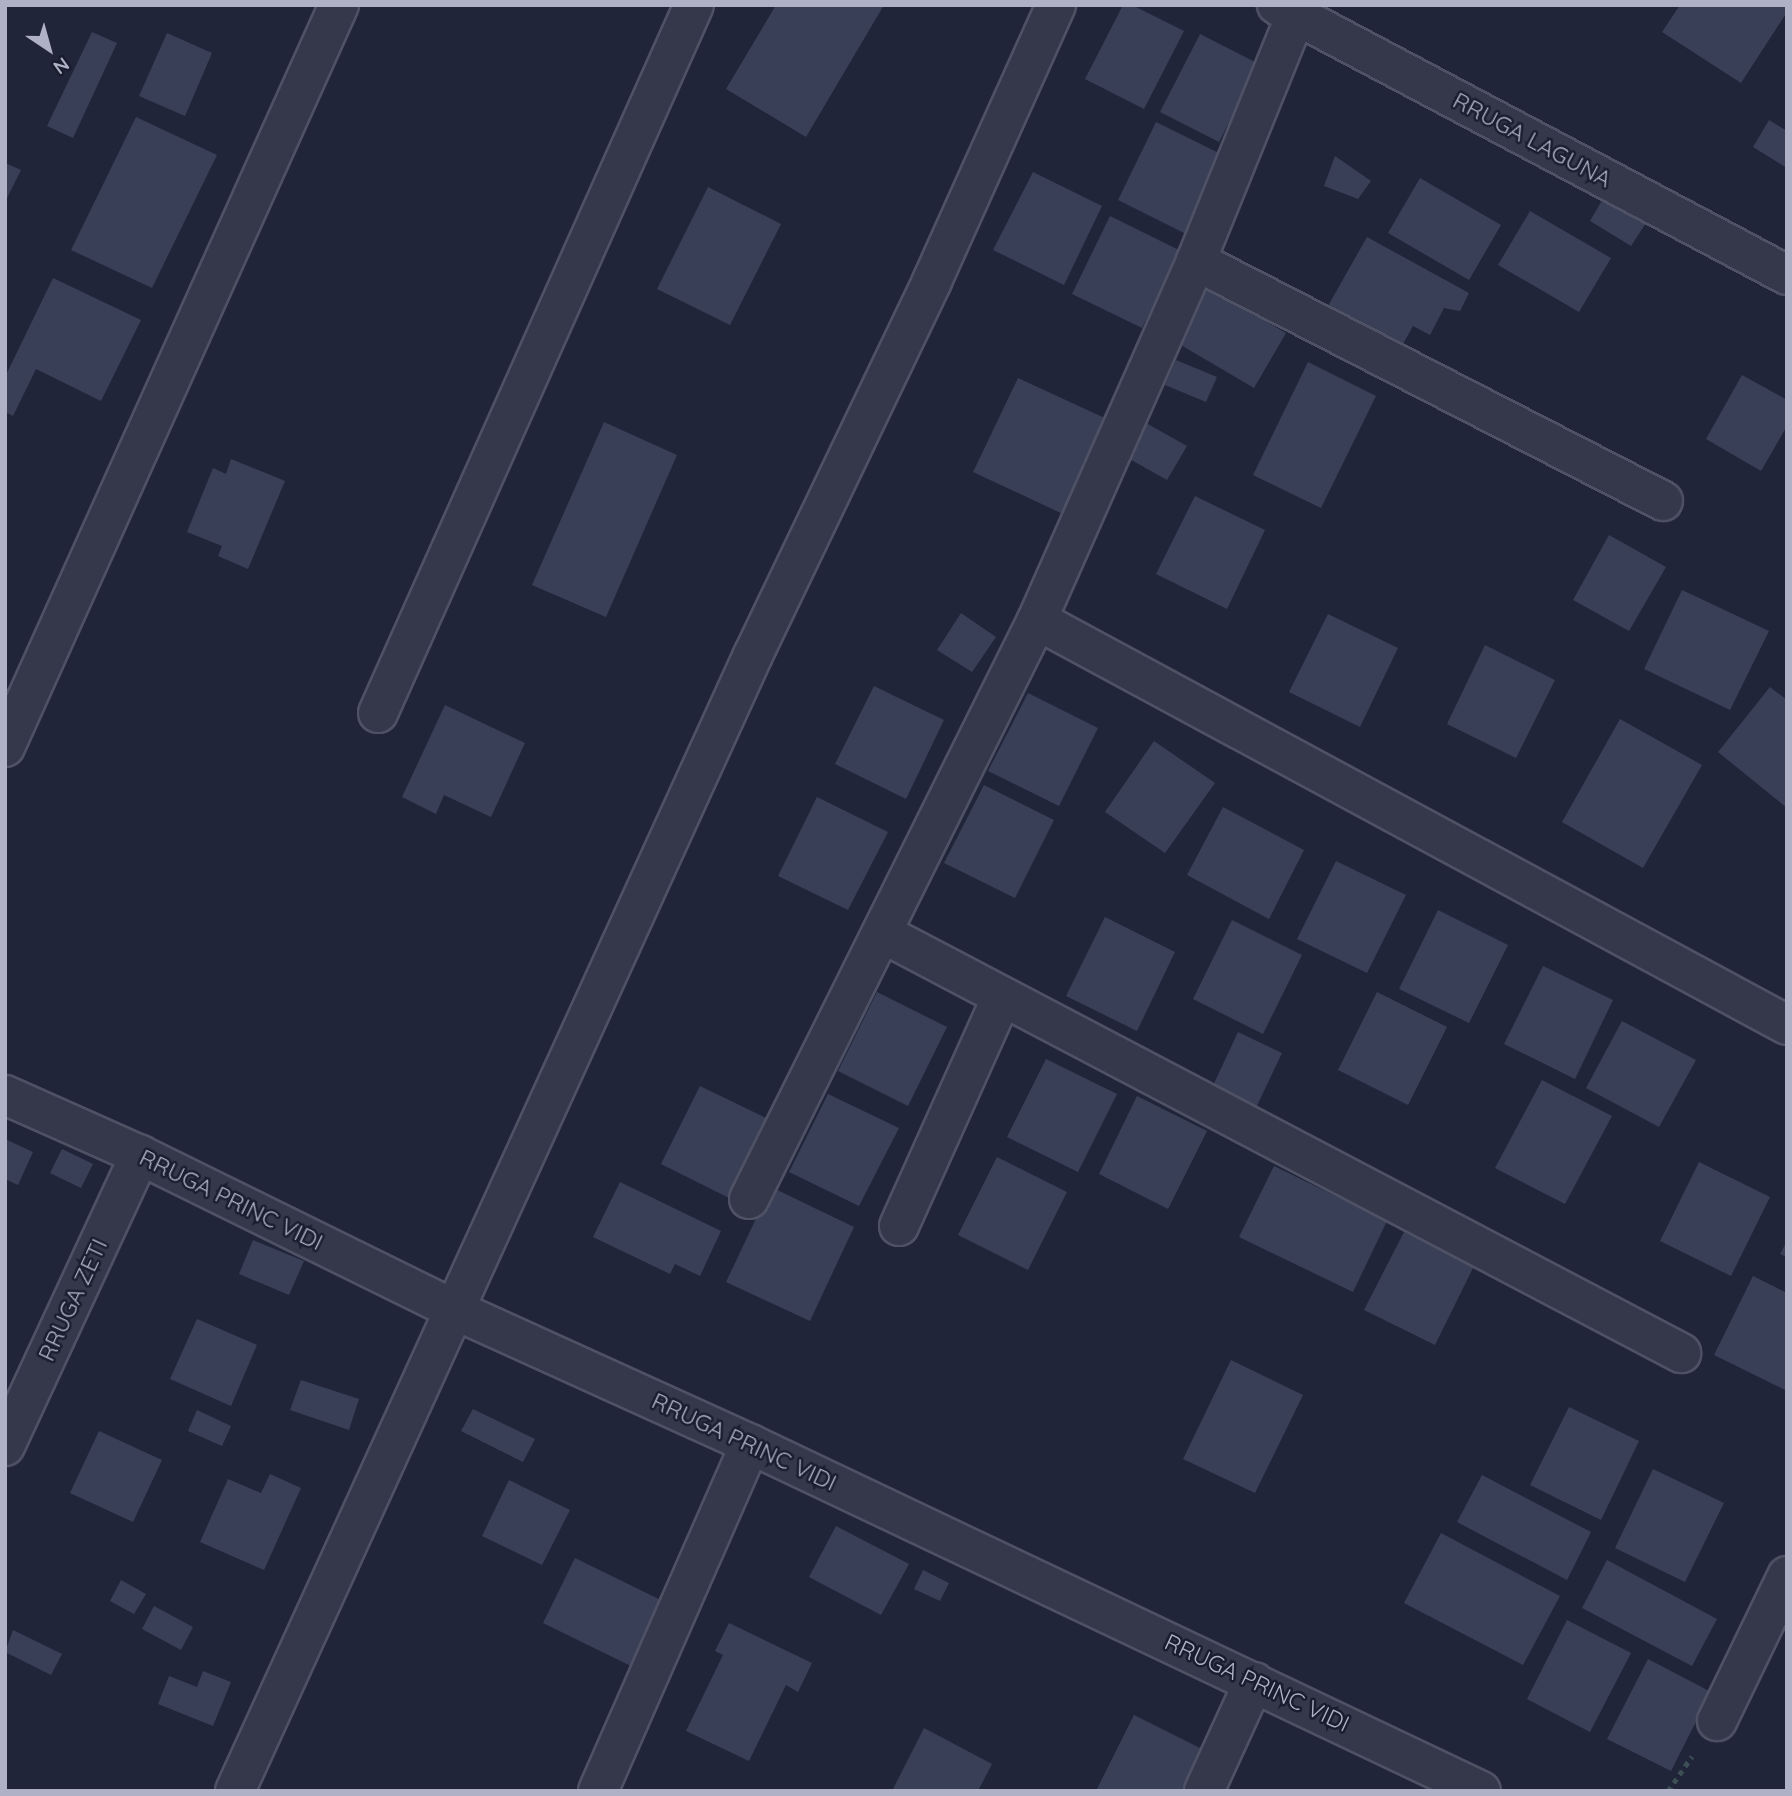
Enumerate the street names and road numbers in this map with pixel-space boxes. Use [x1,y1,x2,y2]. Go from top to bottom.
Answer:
street label: RRUGA LAGUNA [1448,87,1616,193]
street label: RRUGA PRINC VIDI [135,1144,327,1256]
street label: RRUGA ZETI [33,1234,113,1366]
street label: RRUGA PRINC VIDI [647,1387,841,1497]
street label: RRUGA PRINC VIDI [1160,1628,1354,1738]

